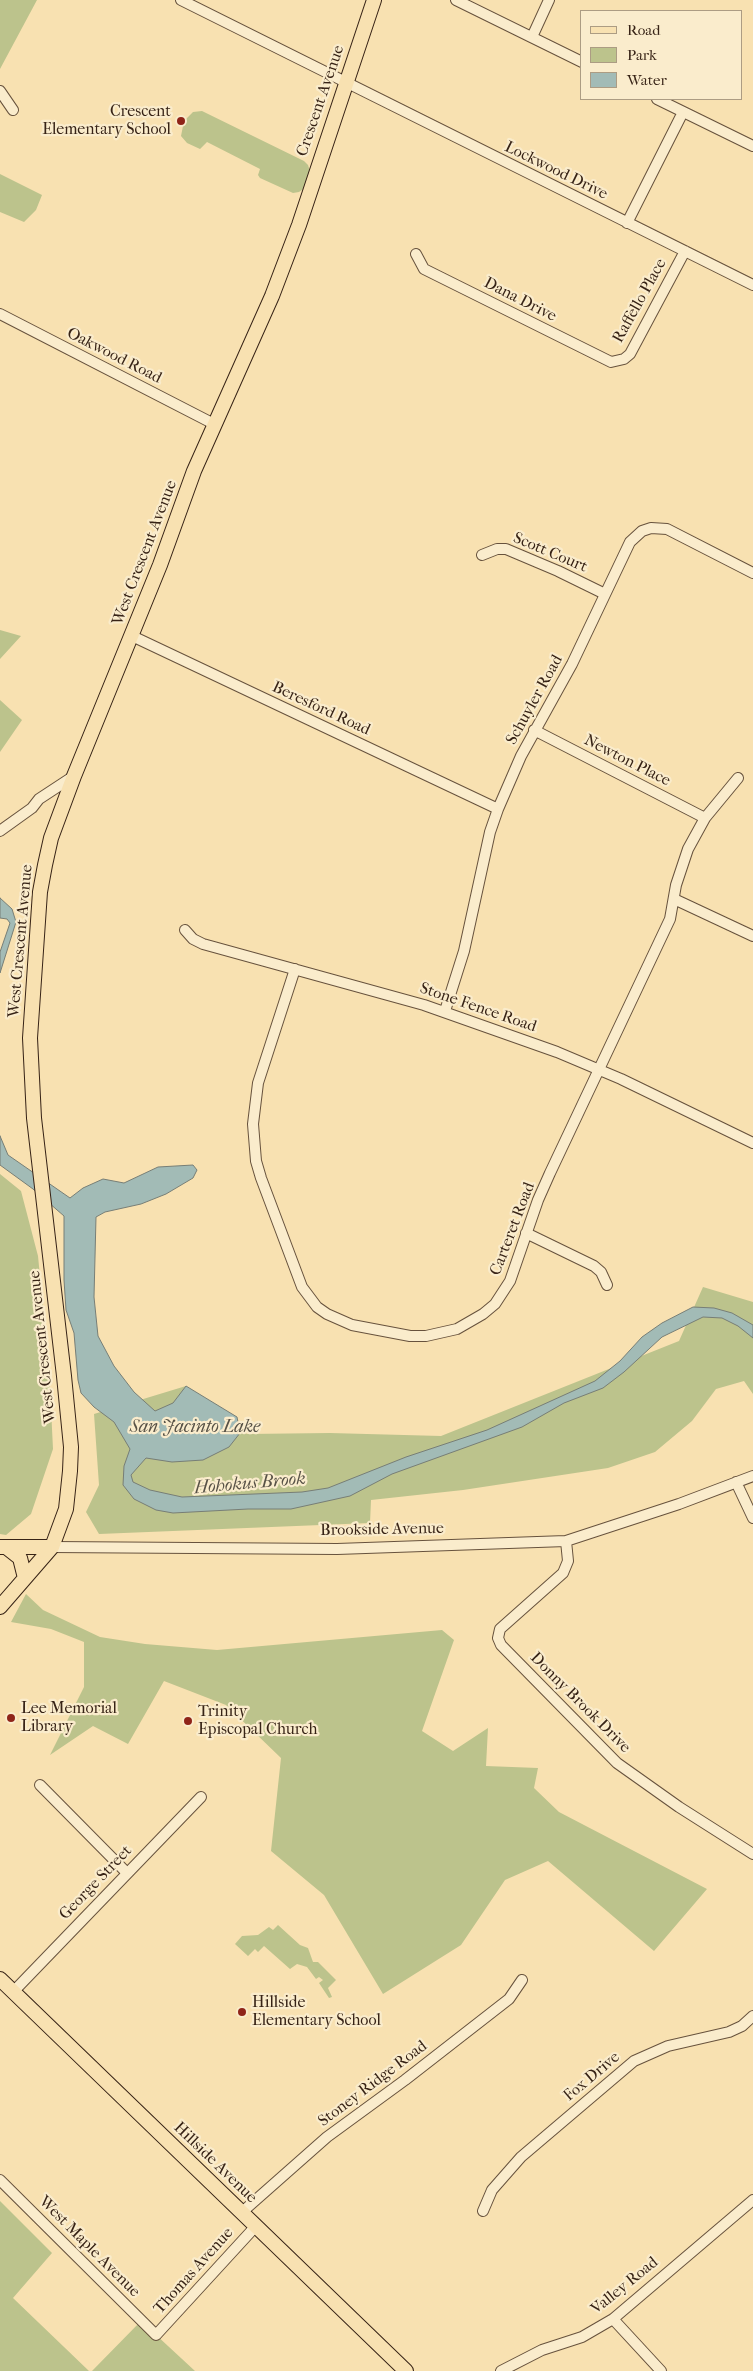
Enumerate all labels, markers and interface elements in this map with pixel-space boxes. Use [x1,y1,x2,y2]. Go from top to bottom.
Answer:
legend [580,10,743,100]
text: Road [627,21,660,39]
street label: Crescent Avenue [293,43,349,159]
text: Park [627,46,657,64]
text: Water [627,71,667,89]
place label: Crescent Elementary School [42,102,171,140]
marker: Crescent Elementary School [175,115,187,127]
street label: Lockwood Drive [501,138,611,204]
street label: Raffello Place [609,256,671,346]
street label: Dana Drive [481,274,559,326]
street label: Oakwood Road [63,324,165,388]
street label: West Crescent Avenue [108,478,182,628]
street label: Scott Court [510,529,590,577]
street label: Schuyler Road [503,652,567,748]
street label: Beresford Road [269,678,373,740]
street label: Newton Place [581,731,673,791]
street label: West Crescent Avenue [5,864,37,1018]
street label: Stone Fence Road [417,979,539,1037]
street label: Carteret Road [486,1180,540,1278]
street label: West Crescent Avenue [25,1270,61,1424]
water label: San Jacinto Lake [130,1417,260,1439]
water label: Hohokus Brook [193,1468,307,1500]
street label: Brookside Avenue [320,1519,444,1541]
street label: Donny Brook Drive [526,1649,634,1757]
place label: Lee Memorial Library [21,1699,117,1737]
place label: Trinity Episcopal Church [198,1702,317,1740]
marker: Lee Memorial Library [5,1712,17,1724]
marker: Trinity Episcopal Church [182,1715,194,1727]
street label: George Street [56,1842,136,1924]
place label: Hillside Elementary School [252,1993,381,2031]
marker: Hillside Elementary School [236,2006,248,2018]
street label: Stoney Ridge Road [315,2037,431,2131]
street label: Fox Drive [560,2048,624,2106]
street label: Hillside Avenue [169,2118,261,2208]
street label: West Maple Avenue [34,2192,144,2302]
street label: Thomas Avenue [150,2224,238,2318]
street label: Valley Road [588,2253,662,2319]

